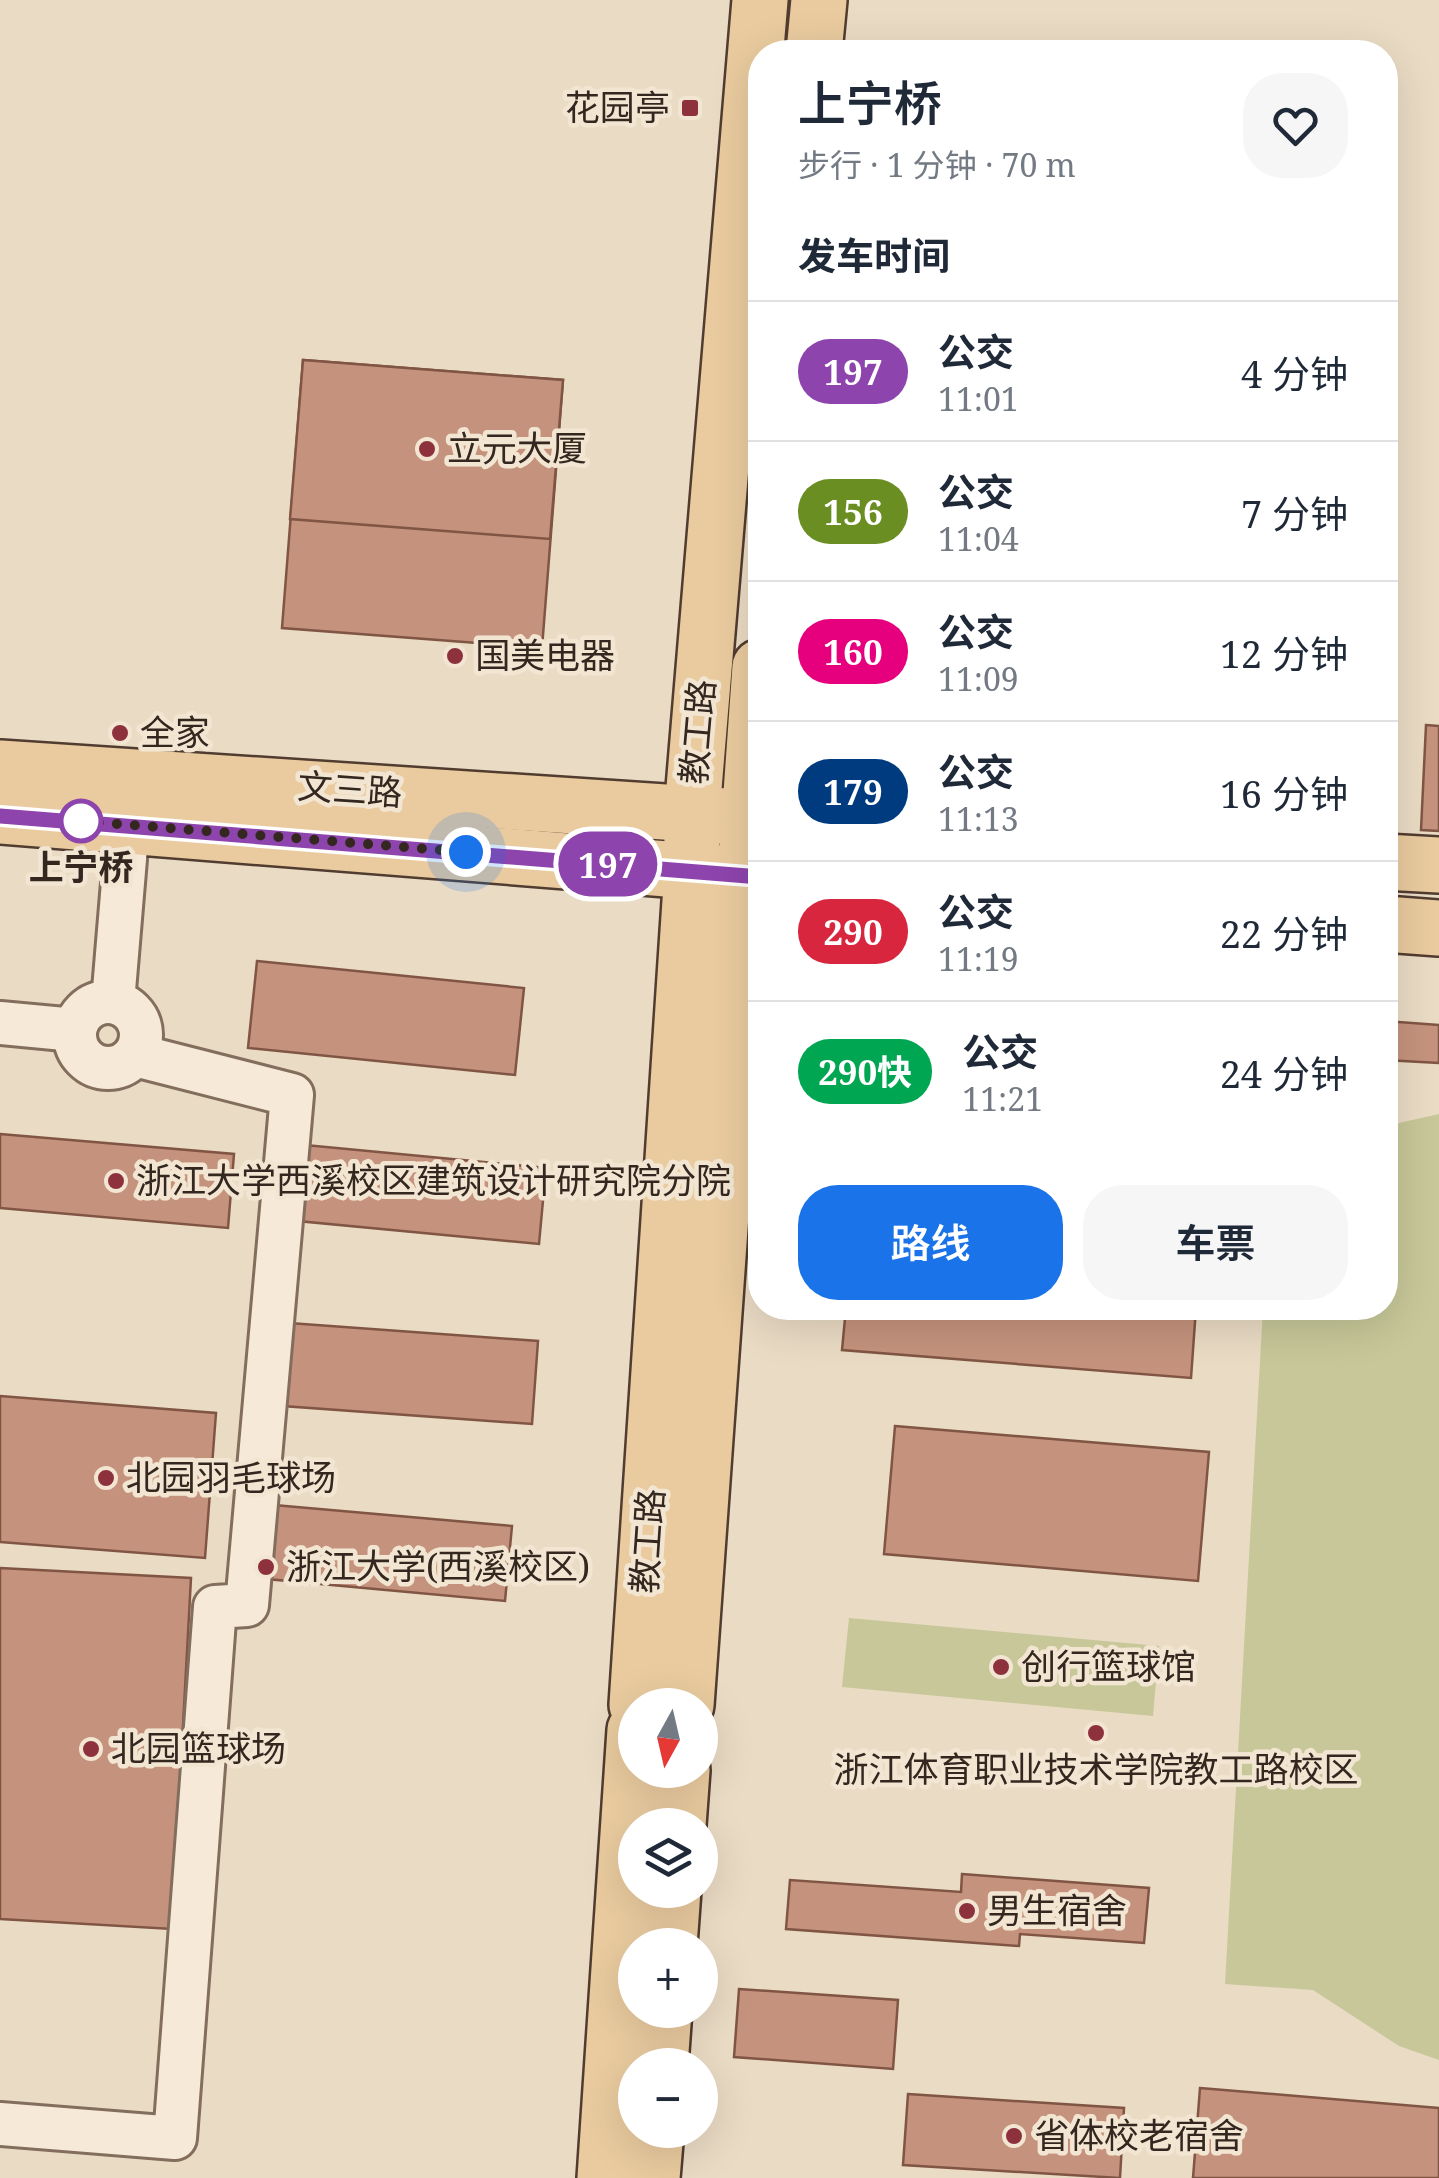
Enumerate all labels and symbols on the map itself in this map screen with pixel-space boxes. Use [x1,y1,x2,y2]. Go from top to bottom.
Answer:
place label: 花园亭 [565,83,670,130]
marker: 花园亭 [679,97,701,119]
place label: 立元大厦 [447,424,587,471]
marker: 立元大厦 [416,438,438,460]
place label: 国美电器 [475,631,615,678]
marker: 国美电器 [444,645,466,667]
street label: 教工路 [669,678,724,786]
place label: 全家 [140,708,210,755]
marker: 全家 [109,722,131,744]
street label: 文三路 [296,761,404,816]
marker: 上宁桥 [60,800,102,842]
your location [441,827,491,877]
line badge: 197 [550,832,666,896]
place label: 上宁桥 [28,843,134,890]
place label: 浙江大学西溪校区建筑设计研究院分院 [136,1156,731,1203]
marker: 浙江大学西溪校区建筑设计研究院分院 [105,1170,127,1192]
place label: 北园羽毛球场 [126,1453,336,1500]
marker: 北园羽毛球场 [95,1467,117,1489]
street label: 教工路 [619,1487,674,1595]
place label: 浙江大学(西溪校区) [286,1542,590,1589]
marker: 浙江大学(西溪校区) [255,1556,277,1578]
place label: 创行篮球馆 [1021,1642,1196,1689]
marker: 创行篮球馆 [990,1656,1012,1678]
north arrow [618,1688,718,1788]
marker: 浙江体育职业技术学院教工路校区 [1085,1722,1107,1744]
place label: 北园篮球场 [111,1724,286,1771]
marker: 北园篮球场 [80,1738,102,1760]
place label: 浙江体育职业技术学院教工路校区 [833,1745,1359,1792]
place label: 男生宿舍 [987,1886,1127,1933]
marker: 男生宿舍 [956,1900,978,1922]
place label: 省体校老宿舍 [1034,2111,1244,2158]
marker: 省体校老宿舍 [1003,2125,1025,2147]

